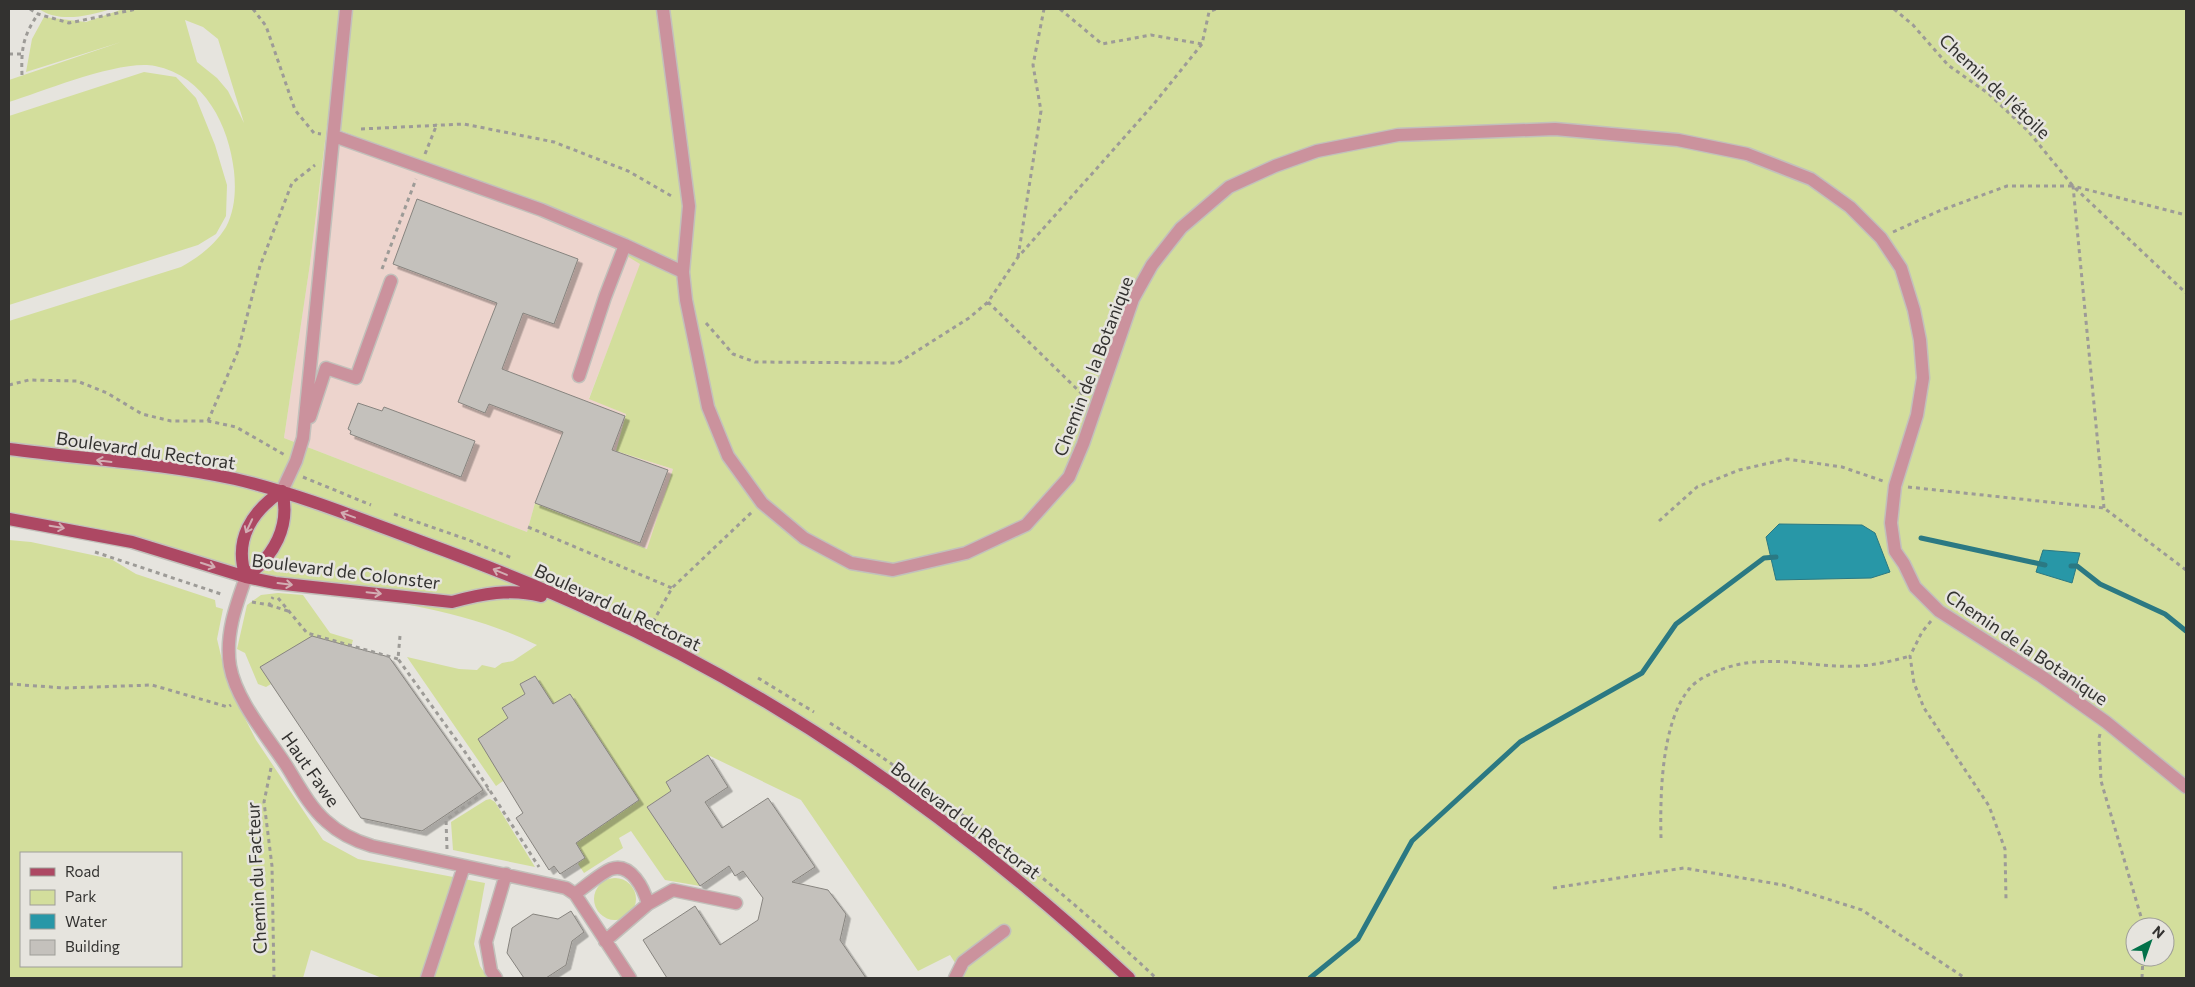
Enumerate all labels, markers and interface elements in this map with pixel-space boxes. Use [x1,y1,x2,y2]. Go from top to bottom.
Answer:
street label: Chemin de l'étoile [1935,29,2055,143]
street label: Chemin de la Botanique [1048,273,1138,459]
street label: Boulevard du Rectorat [55,427,237,473]
one-way arrow [96,456,112,466]
one-way arrow [341,510,356,519]
one-way arrow [244,518,254,533]
one-way arrow [48,522,64,532]
street label: Boulevard de Colonster [251,549,441,593]
street label: Boulevard du Rectorat [531,559,705,655]
one-way arrow [199,560,215,570]
one-way arrow [493,566,508,576]
one-way arrow [277,579,293,589]
street label: Chemin de la Botanique [1942,584,2112,710]
one-way arrow [365,589,381,598]
street label: Haut Fawe [277,727,345,811]
street label: Boulevard du Rectorat [887,757,1045,883]
street label: Chemin du Facteur [241,801,271,955]
legend [20,852,182,967]
text: Road [65,862,100,880]
text: Park [65,887,96,905]
text: Water [65,912,107,930]
north arrow [2125,917,2175,967]
text: N [2149,922,2168,942]
text: Building [65,937,120,955]

